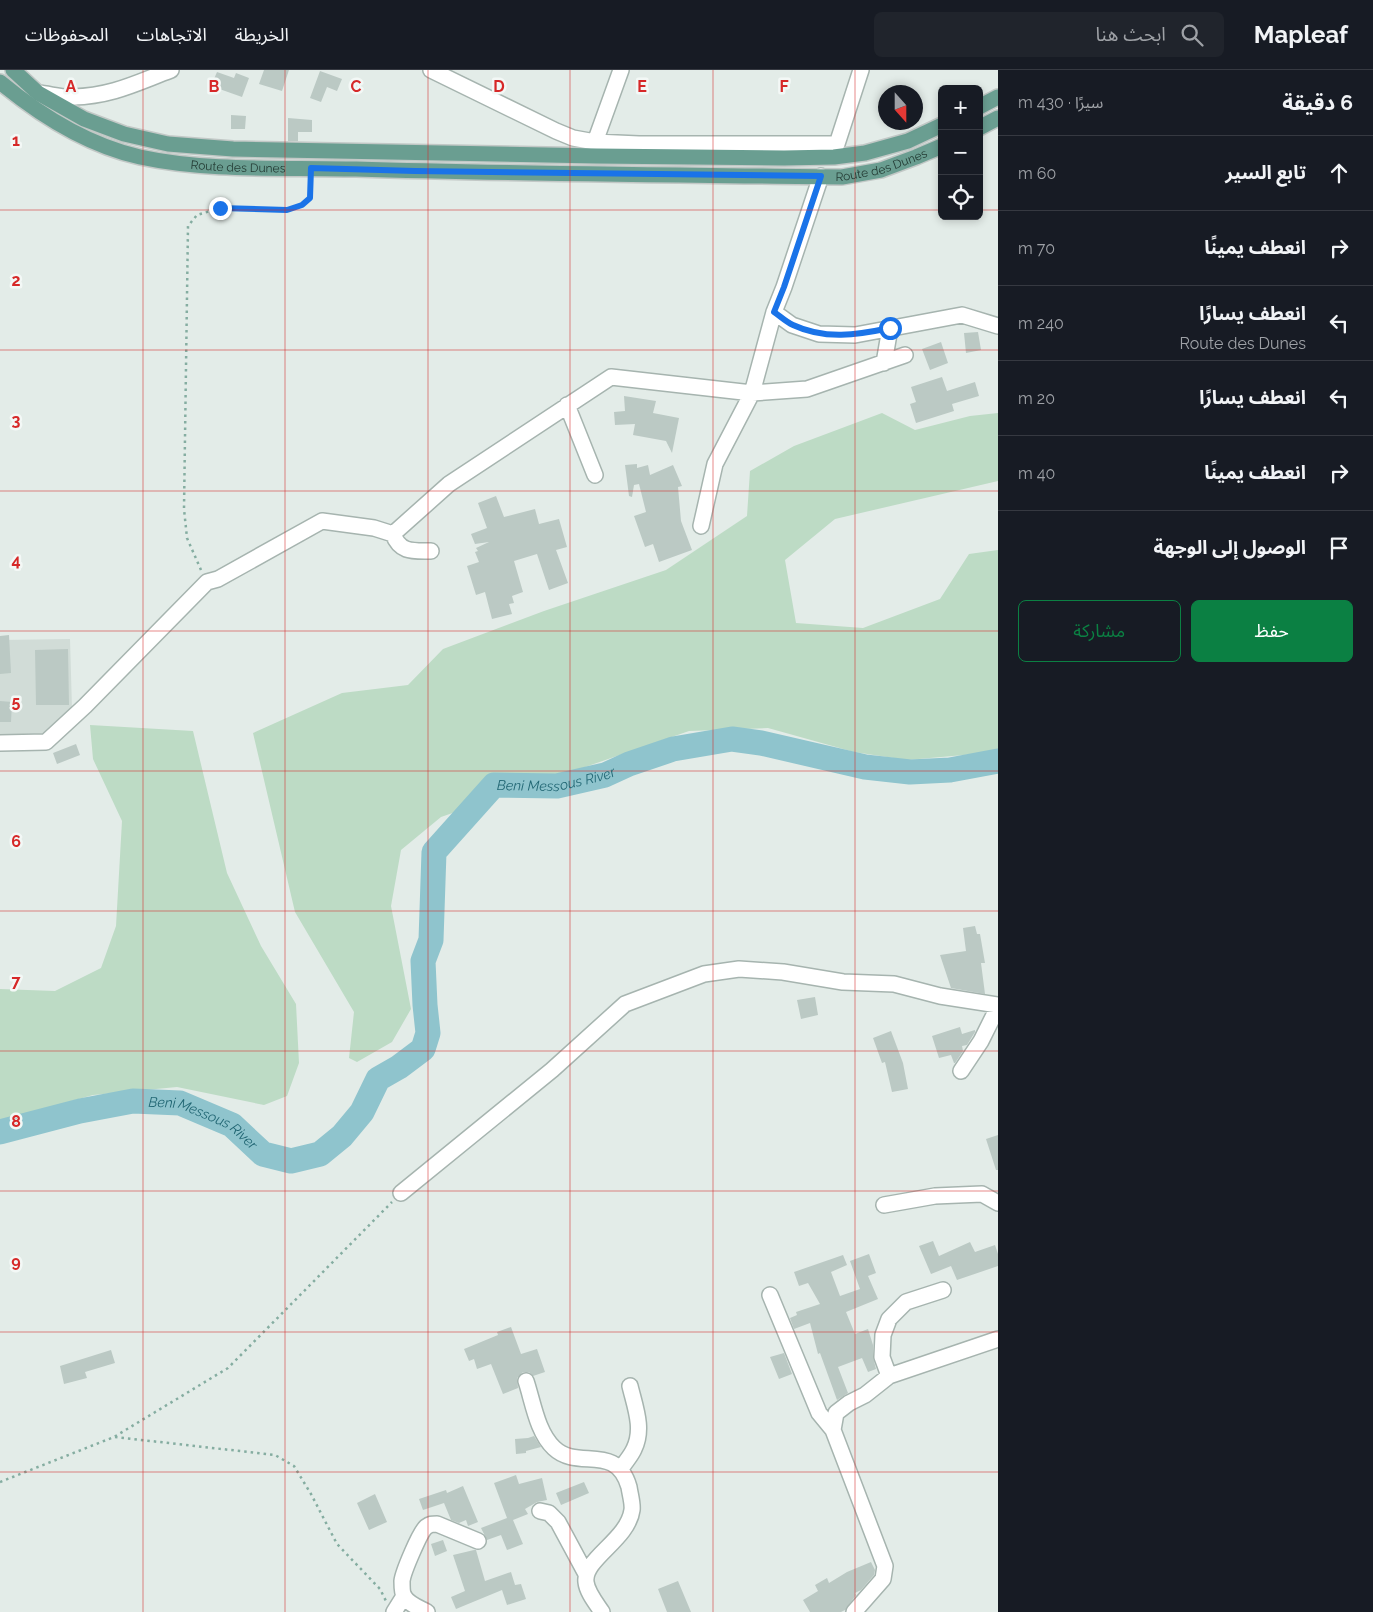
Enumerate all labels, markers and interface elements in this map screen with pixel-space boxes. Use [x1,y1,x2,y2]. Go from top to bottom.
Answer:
search box [874,12,1224,57]
text: Mapleaf [1254,20,1348,49]
icon: search [1178,21,1206,49]
text: ابحث هنا [1096,23,1166,45]
text: المحفوظات [25,24,109,45]
text: الاتجاهات [137,24,207,45]
text: الخريطة [235,24,289,45]
text: A [66,77,77,96]
text: B [209,77,220,96]
text: C [351,77,362,96]
text: D [493,77,505,96]
text: E [637,77,647,96]
text: F [779,77,789,96]
north arrow [878,85,923,130]
map controls [938,85,983,220]
button: + [938,85,983,130]
text: 6 دقيقة [1282,90,1353,115]
text: سيرًا · 430 m [1018,93,1103,112]
button: − [938,130,983,175]
text: 1 [12,131,20,150]
street label: Route des Dunes [835,146,929,184]
street label: Route des Dunes [190,158,286,175]
icon: ahead [1325,159,1353,187]
text: تابع السير [1225,161,1306,183]
text: 60 m [1018,164,1056,183]
button: locate [938,175,983,220]
route end [209,197,232,220]
icon: right [1325,234,1353,262]
text: انعطف يمينًا [1204,236,1306,258]
text: 70 m [1018,239,1055,258]
text: 2 [11,271,21,290]
text: انعطف يسارًا [1199,302,1306,324]
icon: left [1325,309,1353,337]
text: 240 m [1018,314,1064,333]
route start [879,317,902,340]
text: Route des Dunes [1180,334,1306,353]
icon: left [1325,384,1353,412]
text: انعطف يسارًا [1199,386,1306,408]
text: 20 m [1018,389,1055,408]
text: 3 [12,411,21,430]
icon: right [1325,459,1353,487]
text: انعطف يمينًا [1204,461,1306,483]
text: 40 m [1018,464,1055,483]
icon: arrive [1325,534,1353,562]
text: الوصول إلى الوجهة [1153,536,1306,558]
text: 4 [11,551,21,570]
button: مشاركة [1018,600,1181,662]
button: حفظ [1191,600,1353,662]
text: 5 [12,692,21,711]
water label: Beni Messous River [497,763,619,794]
text: 6 [11,832,21,851]
text: 7 [12,972,21,991]
water label: Beni Messous River [148,1094,262,1153]
text: 8 [11,1112,21,1131]
text: 9 [11,1252,21,1271]

